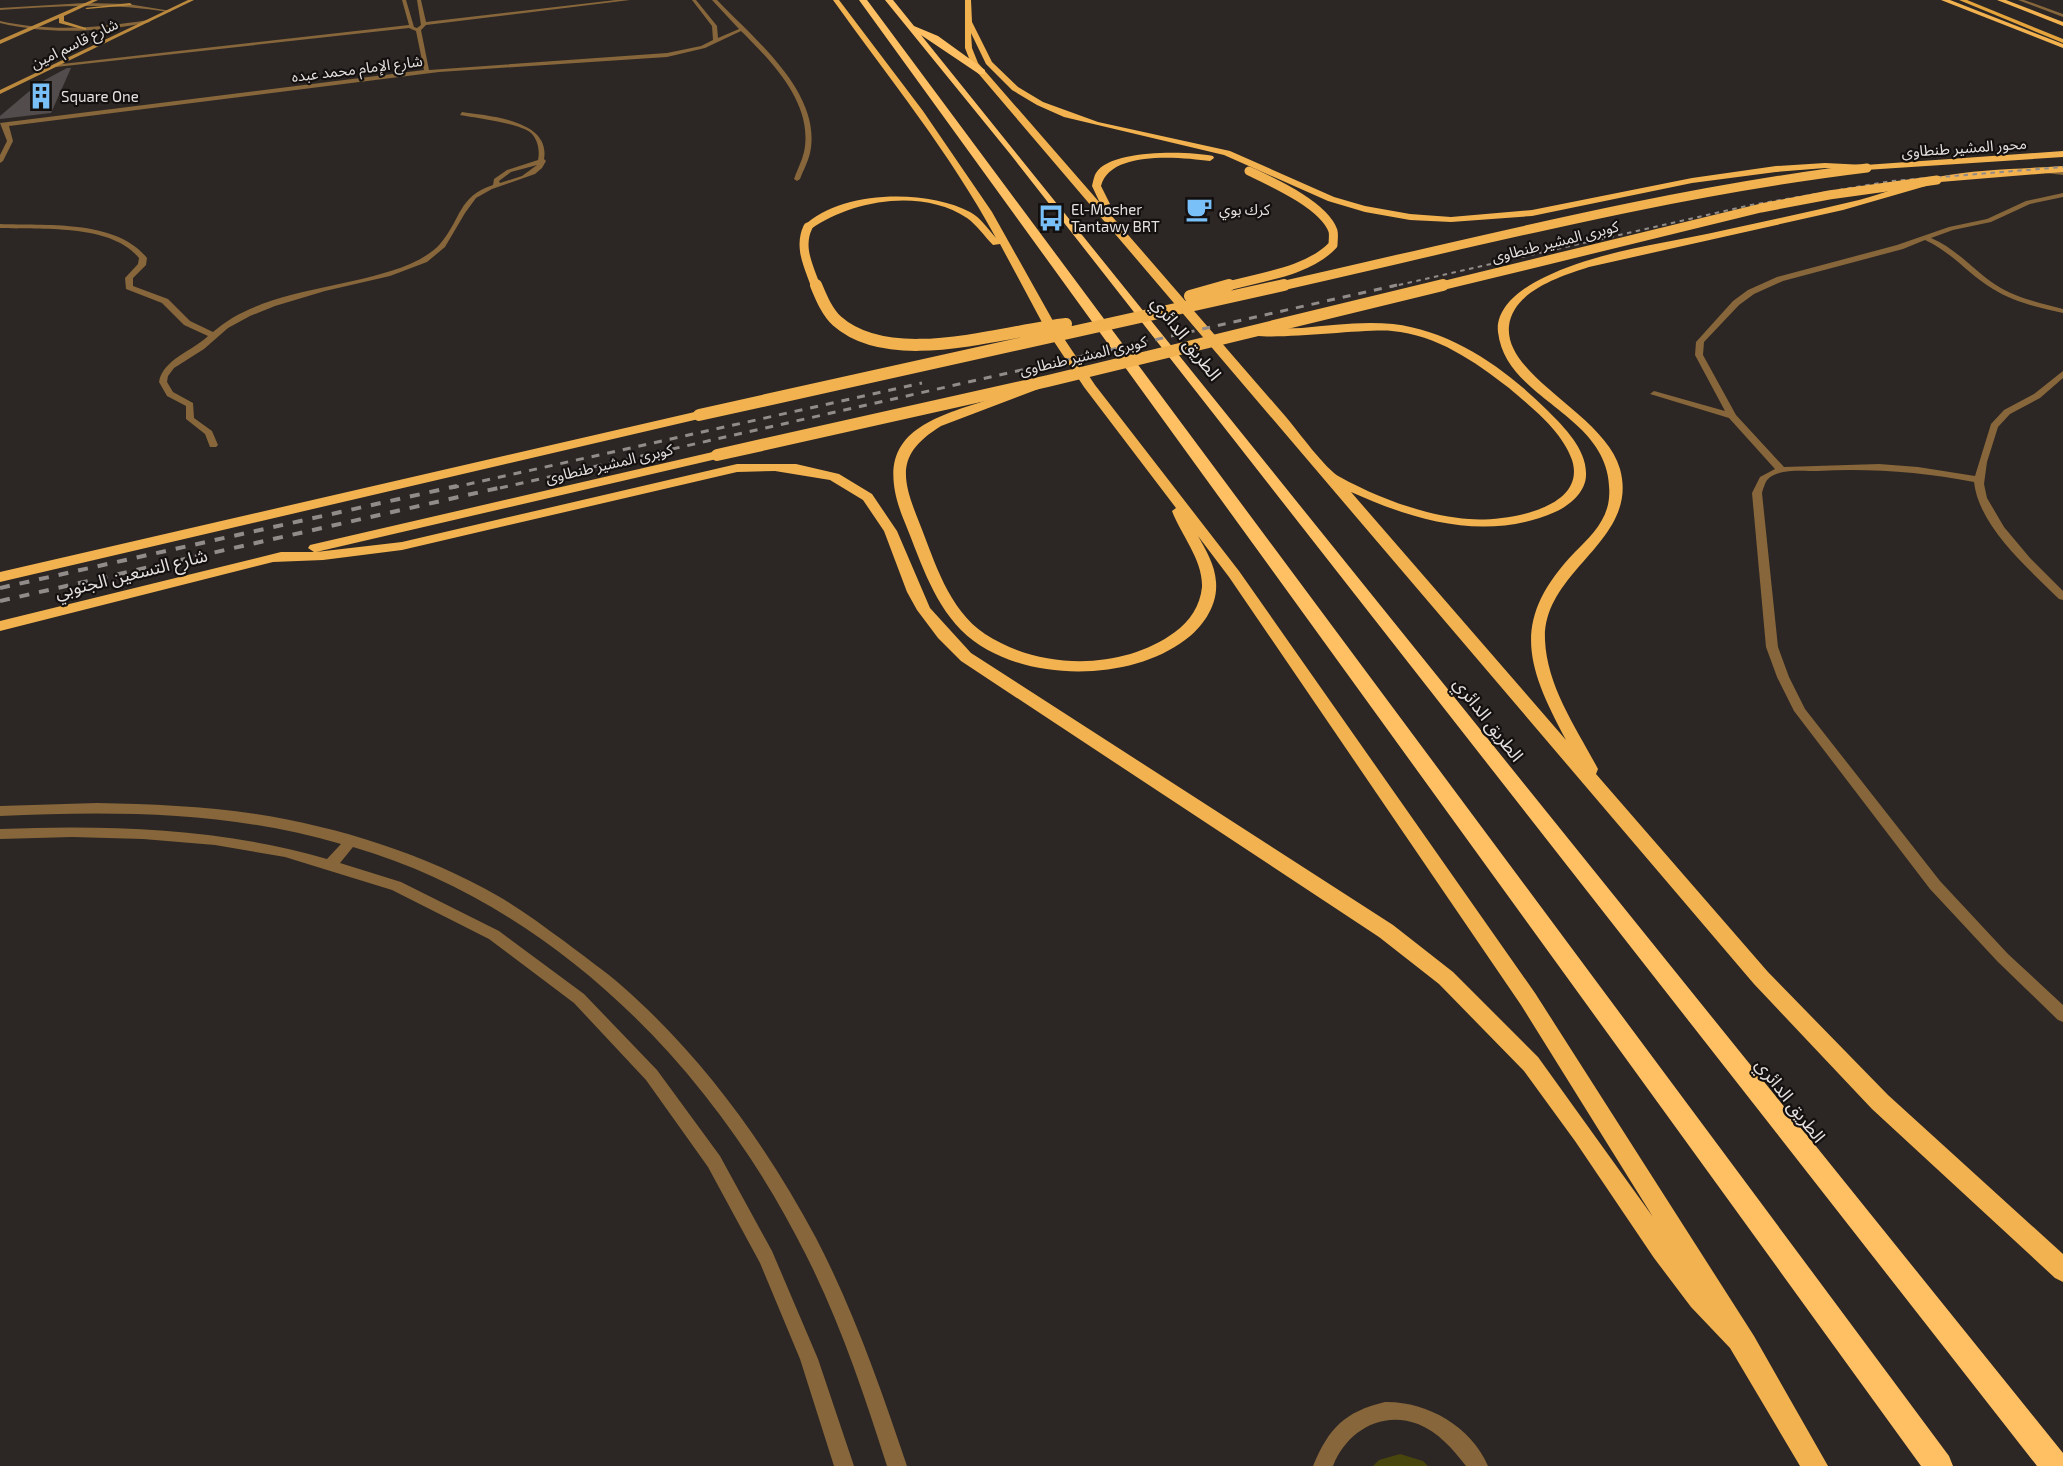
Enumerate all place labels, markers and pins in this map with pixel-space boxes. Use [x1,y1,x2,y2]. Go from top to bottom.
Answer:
building icon: Square One [26,81,56,111]
place label: Square One [61,87,139,105]
cafe icon: كرك بوي [1184,194,1214,224]
place label: El-Mosher Tantawy BRT [1071,200,1160,235]
place label: كرك بوي [1219,200,1271,221]
bus stop icon: El-Mosher Tantawy BRT [1036,203,1066,233]

